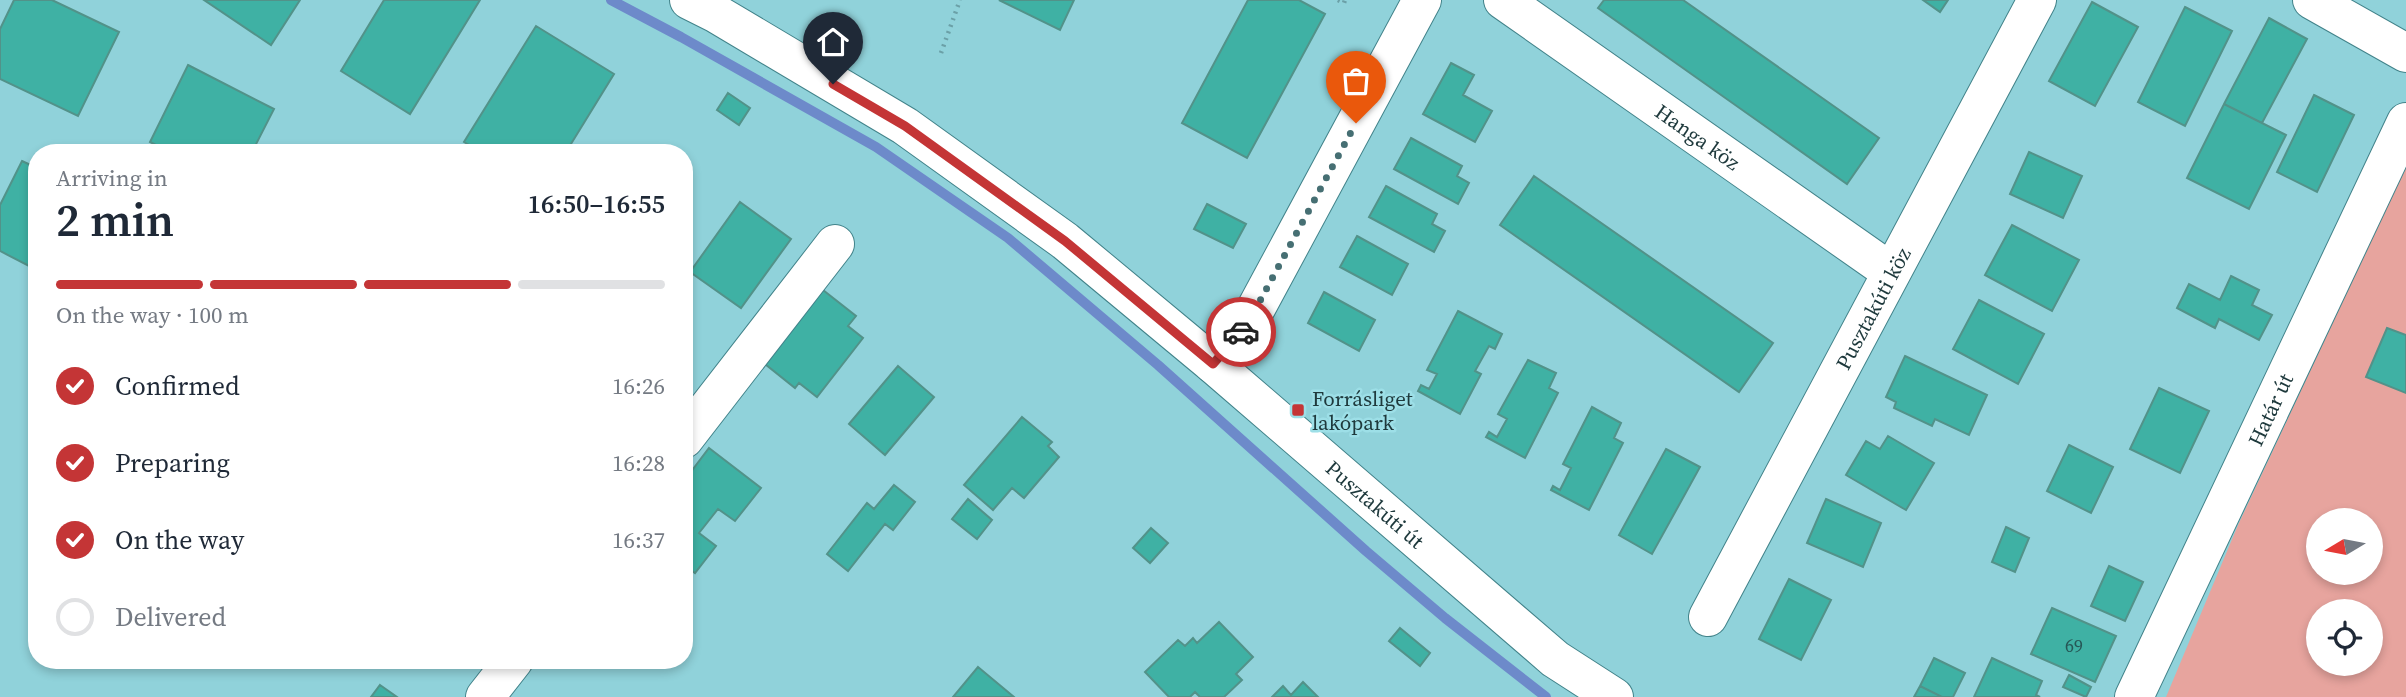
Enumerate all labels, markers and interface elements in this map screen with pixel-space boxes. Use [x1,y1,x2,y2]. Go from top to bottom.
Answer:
pin [803,12.0,863,84]
icon: home [814,23,852,61]
pin [1326,51,1386,123]
icon: bag [1337,62,1375,100]
street label: Hanga köz [1650,97,1747,177]
text: Arriving in [56,162,168,194]
text: 16:50–16:55 [528,186,665,222]
text: 2 min [56,188,174,251]
street label: Pusztakúti köz [1828,241,1917,374]
courier [1206,297,1276,367]
text: On the way · 100 m [56,299,249,331]
icon: car [1222,313,1260,351]
icon: check [56,367,94,405]
text: Confirmed [115,368,240,404]
street label: Határ út [2240,368,2300,451]
text: 16:26 [612,370,665,402]
place label: Forrásliget lakópark [1312,384,1413,437]
marker: Forrásliget lakópark [1290,402,1306,418]
icon: check [56,444,94,482]
text: Preparing [115,445,230,481]
text: 16:28 [612,447,665,479]
street label: Pusztakúti út [1320,453,1431,555]
north arrow [2306,508,2384,584]
map controls [2306,508,2383,676]
icon: check [56,521,94,559]
text: On the way [115,522,244,558]
text: 16:37 [612,524,665,556]
text: Delivered [115,599,226,635]
button: locate [2306,599,2383,676]
house number: 69 [2065,633,2083,658]

